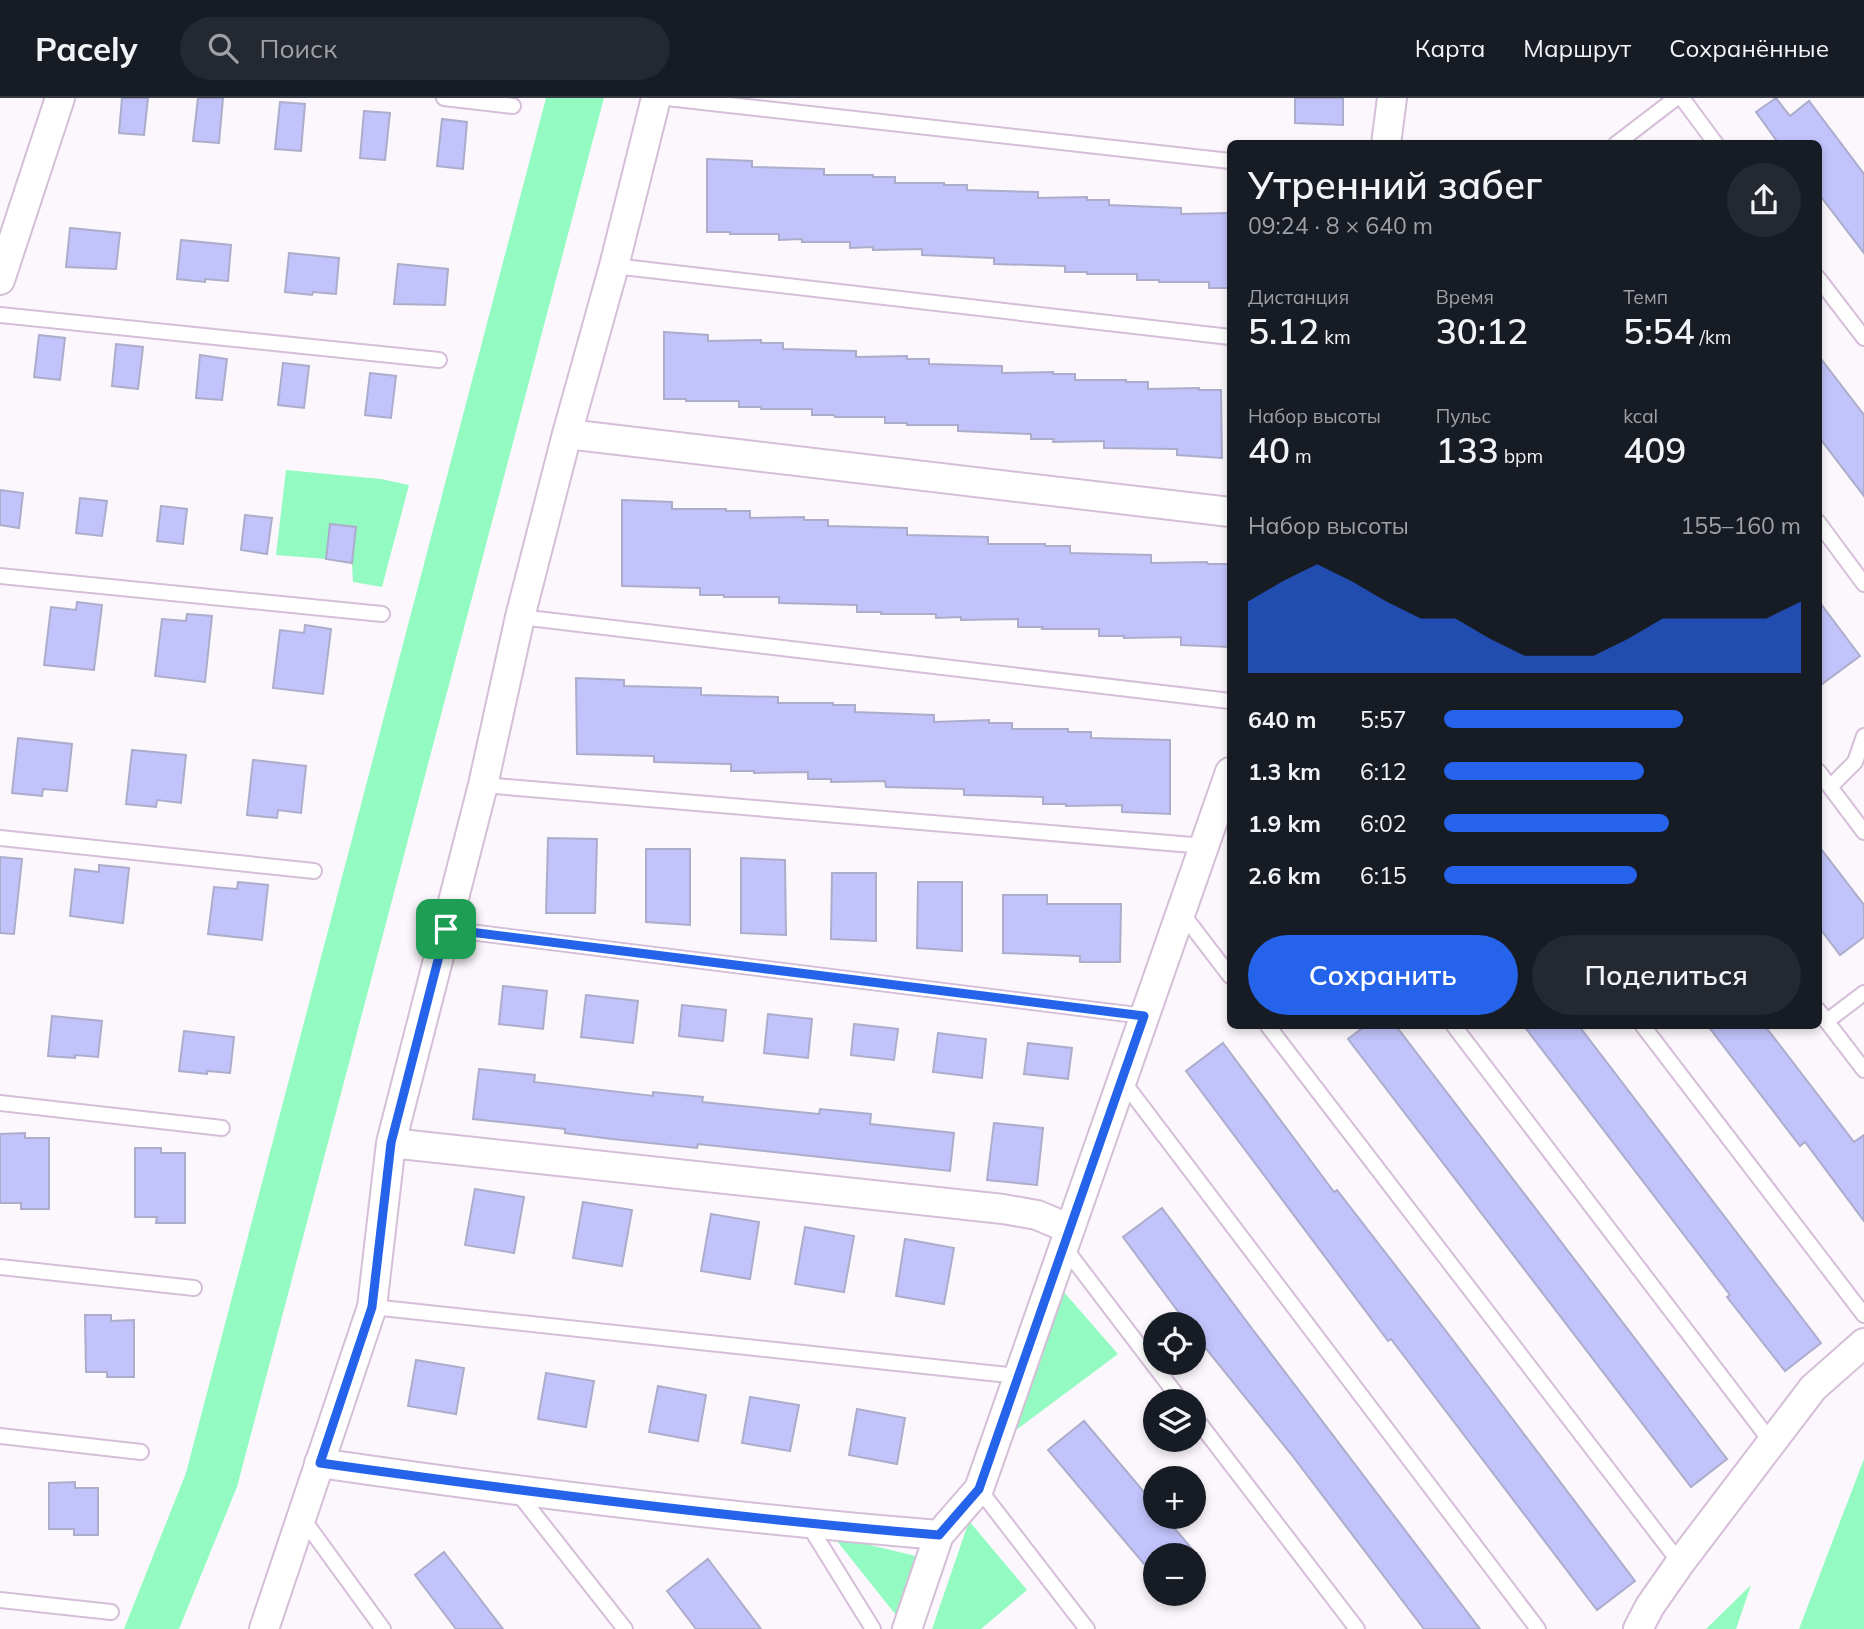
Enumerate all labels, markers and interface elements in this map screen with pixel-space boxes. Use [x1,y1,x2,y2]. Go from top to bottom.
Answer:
search box [180,17,670,80]
text: Pacely [35,28,138,69]
icon: search [204,29,242,67]
text: Поиск [260,32,337,65]
text: Карта [1415,33,1485,63]
text: Маршрут [1523,33,1631,63]
text: Сохранённые [1669,33,1829,63]
text: Утренний забег [1248,161,1542,209]
button: share [1727,163,1801,237]
text: 09:24 · 8 × 640 m [1248,211,1433,240]
text: Дистанция [1248,285,1349,309]
text: Время [1436,285,1494,309]
text: Темп [1623,285,1668,309]
text: 5.12 [1248,309,1319,353]
text: 30:12 [1436,309,1528,353]
text: 5:54 [1623,309,1695,353]
text: km [1319,325,1351,349]
text: /km [1695,325,1731,349]
text: Набор высоты [1248,404,1381,428]
text: Пульс [1436,404,1491,428]
text: kcal [1623,404,1658,428]
text: 40 [1248,428,1290,472]
text: 133 [1436,428,1499,472]
text: 409 [1623,428,1686,472]
text: m [1290,444,1312,468]
text: bpm [1499,444,1543,468]
text: Набор высоты [1248,511,1409,540]
text: 155–160 m [1680,511,1801,540]
text: 640 m [1248,705,1316,734]
text: 5:57 [1360,705,1407,734]
text: 1.3 km [1248,757,1321,786]
text: 6:12 [1360,757,1407,786]
text: 1.9 km [1248,809,1321,838]
text: 6:02 [1360,809,1407,838]
text: 2.6 km [1248,861,1321,890]
text: 6:15 [1360,861,1407,890]
pin [416,899,476,959]
icon: arrive [427,910,465,948]
button: Сохранить [1248,935,1518,1015]
button: Поделиться [1532,935,1801,1015]
map controls [1143,1312,1206,1606]
button: locate [1143,1312,1206,1375]
button: layers [1143,1389,1206,1452]
button: + [1143,1466,1206,1529]
button: − [1143,1543,1206,1606]

